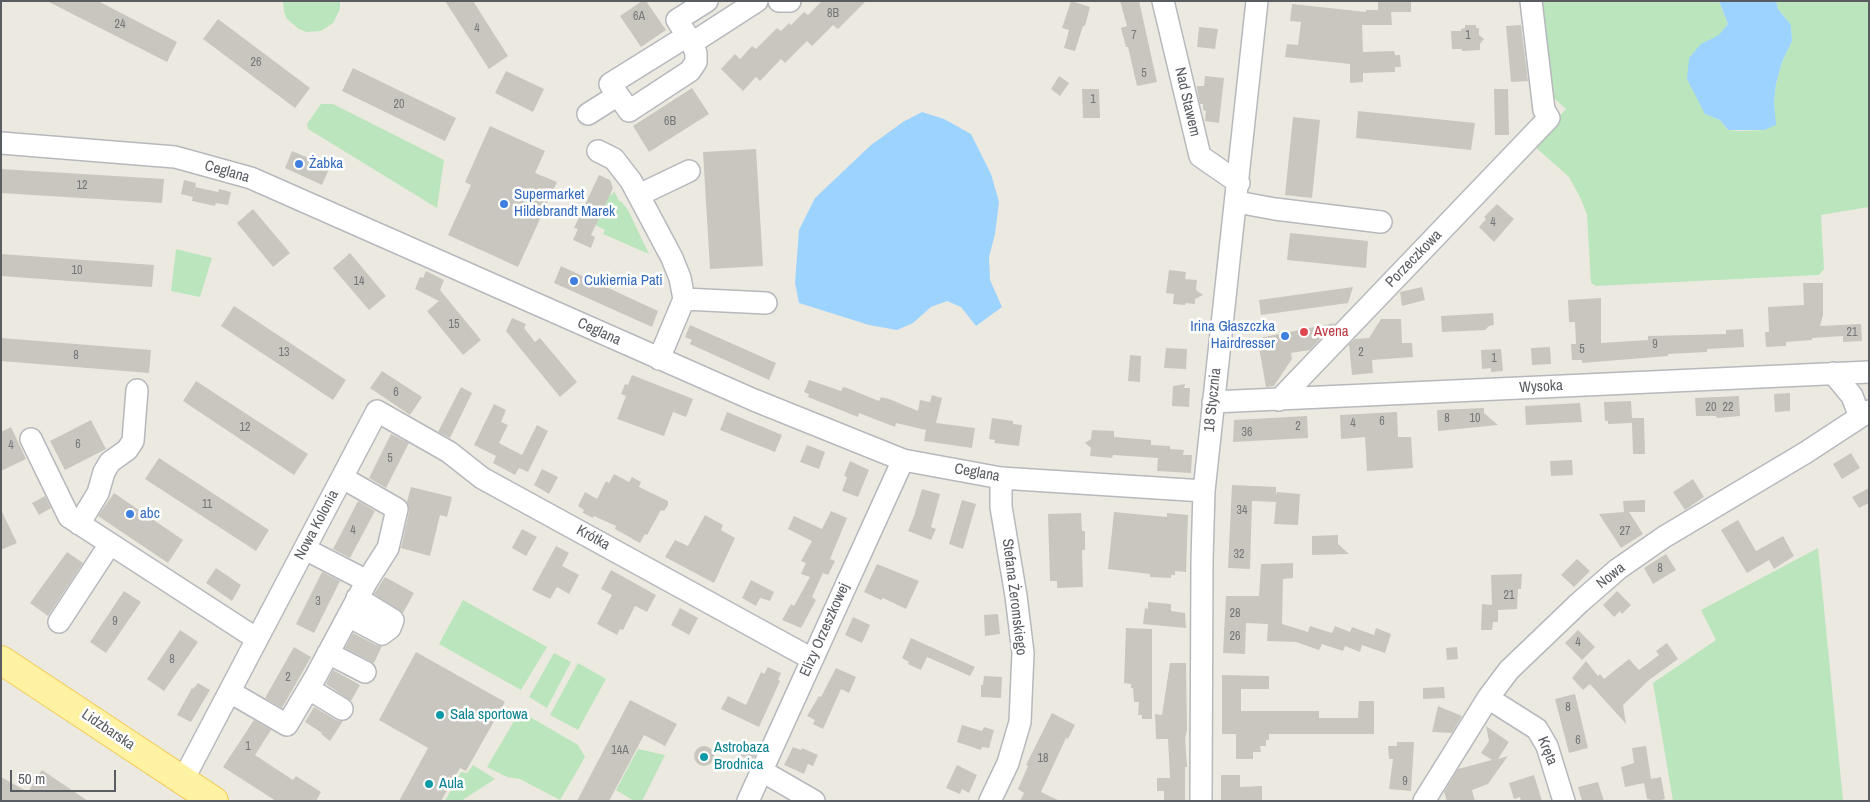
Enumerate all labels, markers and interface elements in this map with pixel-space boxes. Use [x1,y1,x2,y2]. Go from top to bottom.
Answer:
house number: 8B [827,7,839,21]
house number: 6A [633,10,645,24]
house number: 24 [115,18,125,32]
house number: 4 [474,22,480,36]
house number: 7 [1131,29,1137,43]
house number: 1 [1465,29,1471,43]
house number: 26 [251,56,261,70]
street label: Nad Stawem [1170,66,1204,138]
house number: 5 [1141,67,1147,81]
house number: 1 [1090,93,1096,107]
house number: 20 [394,98,404,112]
house number: 6B [664,115,676,129]
place label: Żabka [309,155,343,173]
street label: Ceglana [203,157,251,187]
marker: Żabka [293,158,305,170]
house number: 12 [77,179,87,193]
place label: Supermarket Hildebrandt Marek [514,186,615,221]
marker: Supermarket Hildebrandt Marek [498,198,510,210]
house number: 4 [1490,216,1496,230]
street label: Porzeczkowa [1382,226,1446,292]
house number: 10 [72,264,82,278]
place label: Cukiernia Pati [584,272,663,290]
house number: 14 [354,275,364,289]
marker: Cukiernia Pati [568,275,580,287]
street label: Ceglana [574,314,624,350]
house number: 15 [449,318,459,332]
place label: Irina Głaszczka Hairdresser [1190,318,1275,353]
place label: Avena [1314,323,1349,341]
marker: Avena [1298,326,1310,338]
house number: 21 [1847,326,1857,340]
marker: Irina Głaszczka Hairdresser [1279,330,1291,342]
house number: 9 [1652,338,1658,352]
house number: 5 [1579,343,1585,357]
house number: 13 [279,346,289,360]
house number: 2 [1358,346,1364,360]
house number: 8 [73,349,79,363]
house number: 1 [1491,352,1497,366]
street label: 18 Stycznia [1201,367,1225,433]
street label: Wysoka [1519,377,1563,397]
house number: 6 [393,386,399,400]
house number: 20 [1706,401,1716,415]
house number: 22 [1723,401,1733,415]
house number: 8 [1444,412,1450,426]
house number: 10 [1470,412,1480,426]
house number: 6 [1379,415,1385,429]
house number: 4 [1350,417,1356,431]
house number: 2 [1295,420,1301,434]
house number: 12 [240,421,250,435]
house number: 36 [1242,426,1252,440]
house number: 6 [75,438,81,452]
house number: 4 [8,439,14,453]
house number: 5 [387,452,393,466]
street label: Ceglana [953,460,1001,486]
street label: Nowa Kolonia [291,487,343,563]
house number: 11 [202,498,212,512]
house number: 34 [1237,504,1247,518]
place label: abc [140,505,160,523]
marker: abc [124,508,136,520]
street label: Krótka [573,522,613,554]
house number: 4 [350,524,356,538]
house number: 27 [1620,525,1630,539]
street label: Stefana Żeromskiego [998,538,1030,656]
house number: 32 [1234,548,1244,562]
street label: Nowa [1593,559,1629,593]
house number: 8 [1657,562,1663,576]
street label: Elizy Orzeszkowej [796,580,854,680]
house number: 21 [1504,589,1514,603]
house number: 3 [315,595,321,609]
house number: 28 [1230,607,1240,621]
house number: 9 [112,615,118,629]
house number: 26 [1230,630,1240,644]
house number: 4 [1575,636,1581,650]
house number: 8 [169,653,175,667]
house number: 2 [285,671,291,685]
house number: 8 [1565,701,1571,715]
street label: Lidzbarska [78,706,138,754]
place label: Sala sportowa [450,706,528,724]
marker: Sala sportowa [434,709,446,721]
street label: Kręta [1533,734,1561,768]
house number: 6 [1575,734,1581,748]
place label: Astrobaza Brodnica [714,739,769,774]
house number: 1 [245,740,251,754]
house number: 14A [611,744,629,758]
marker: Astrobaza Brodnica [698,751,710,763]
house number: 18 [1038,752,1048,766]
scale bar [12,760,119,792]
text: 50 m [18,768,45,789]
place label: Aula [439,775,464,793]
house number: 9 [1402,775,1408,789]
marker: Aula [423,778,435,790]

